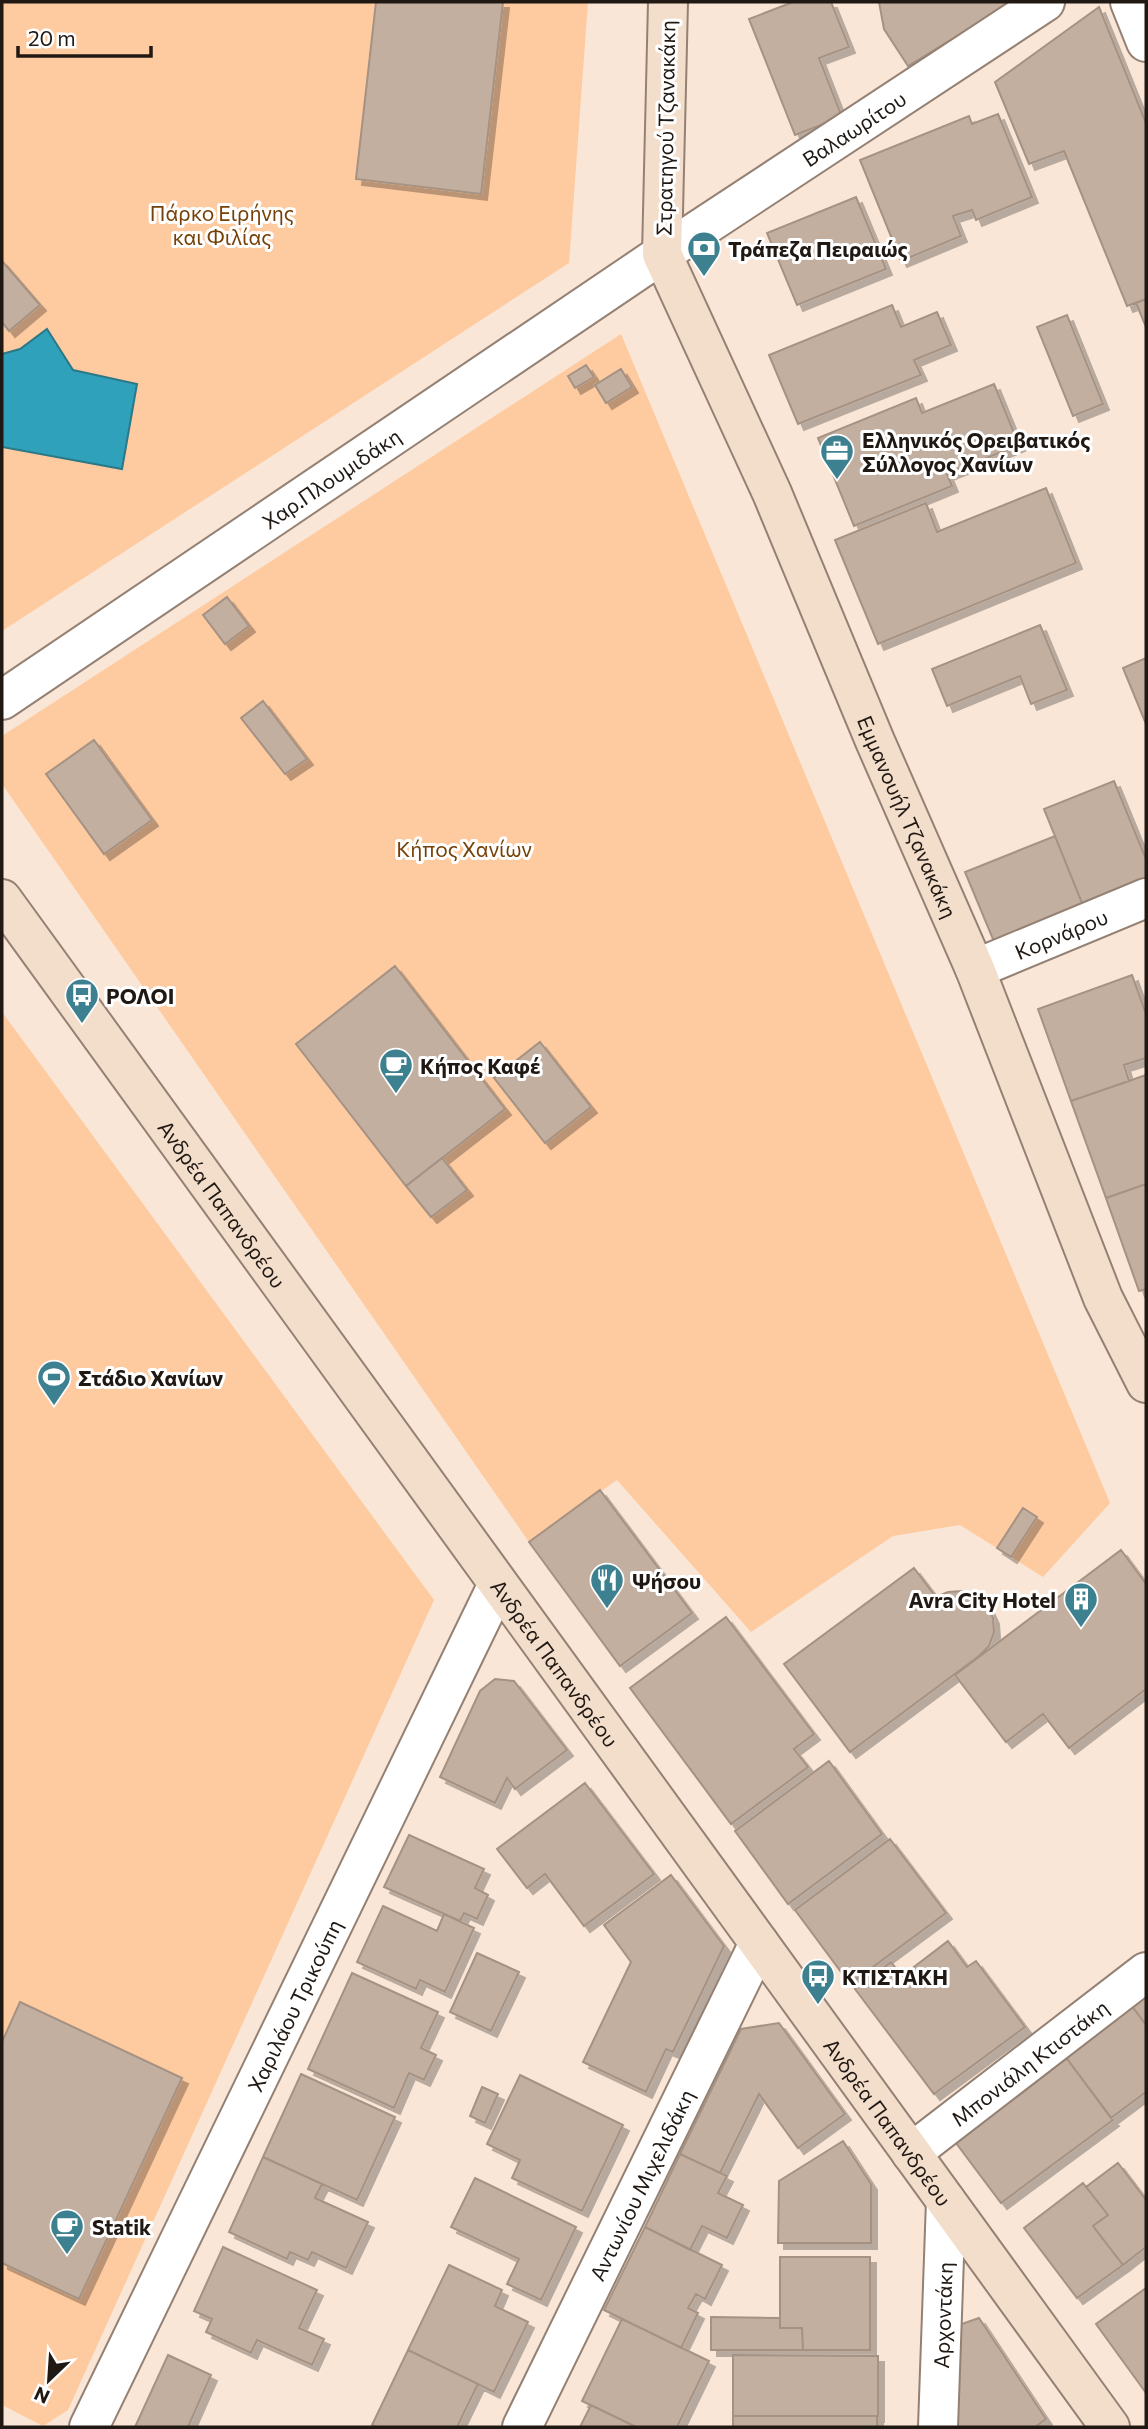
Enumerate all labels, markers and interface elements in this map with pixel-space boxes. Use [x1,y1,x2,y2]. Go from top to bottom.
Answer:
scale bar [18,14,150,58]
street label: Στρατηγού Τζανακάκη [651,20,679,236]
text: 20 m [28,25,76,50]
street label: Βαλαωρίτου [797,85,910,171]
park label: Πάρκο Ειρήνης και Φιλίας [150,200,294,249]
bank icon: Τράπεζα Πειραιώς [685,229,723,278]
place label: Τράπεζα Πειραιώς [728,236,908,261]
street label: Χαρ.Πλουμιδάκη [257,422,405,533]
place label: Ελληνικός Ορειβατικός Σύλλογος Χανίων [862,427,1090,476]
office icon: Ελληνικός Ορειβατικός Σύλλογος Χανίων [818,432,856,481]
street label: Εμμανουήλ Τζανακάκη [853,711,963,921]
park label: Κήπος Χανίων [396,836,532,861]
street label: Κορνάρου [1011,903,1111,964]
bus stop icon: ΡΟΛΟΙ [63,976,101,1025]
place label: ΡΟΛΟΙ [106,983,174,1008]
cafe icon: Κήπος Καφέ [377,1046,415,1095]
place label: Κήπος Καφέ [420,1053,540,1078]
street label: Ανδρέα Παπανδρέου [154,1115,292,1292]
sports icon: Στάδιο Χανίων [35,1358,73,1407]
place label: Στάδιο Χανίων [78,1365,223,1390]
restaurant icon: Ψήσου [588,1561,626,1610]
place label: Ψήσου [632,1568,701,1593]
street label: Ανδρέα Παπανδρέου [487,1574,625,1751]
building icon: Avra City Hotel [1062,1580,1100,1629]
place label: Avra City Hotel [909,1587,1056,1612]
street label: Χαριλάου Τρικούπη [241,1915,346,2095]
bus stop icon: ΚΤΙΣΤΑΚΗ [799,1957,837,2006]
place label: ΚΤΙΣΤΑΚΗ [842,1964,948,1989]
street label: Μπονιάλη Κτιστάκη [946,1994,1113,2130]
street label: Ανδρέα Παπανδρέου [819,2033,957,2210]
street label: Αντωνίου Μιχελιδάκη [583,2085,698,2284]
cafe icon: Statik [48,2207,86,2256]
place label: Statik [92,2214,151,2239]
street label: Αρχοντάκη [928,2261,956,2369]
north arrow [14,2345,84,2415]
text: N [30,2382,53,2409]

